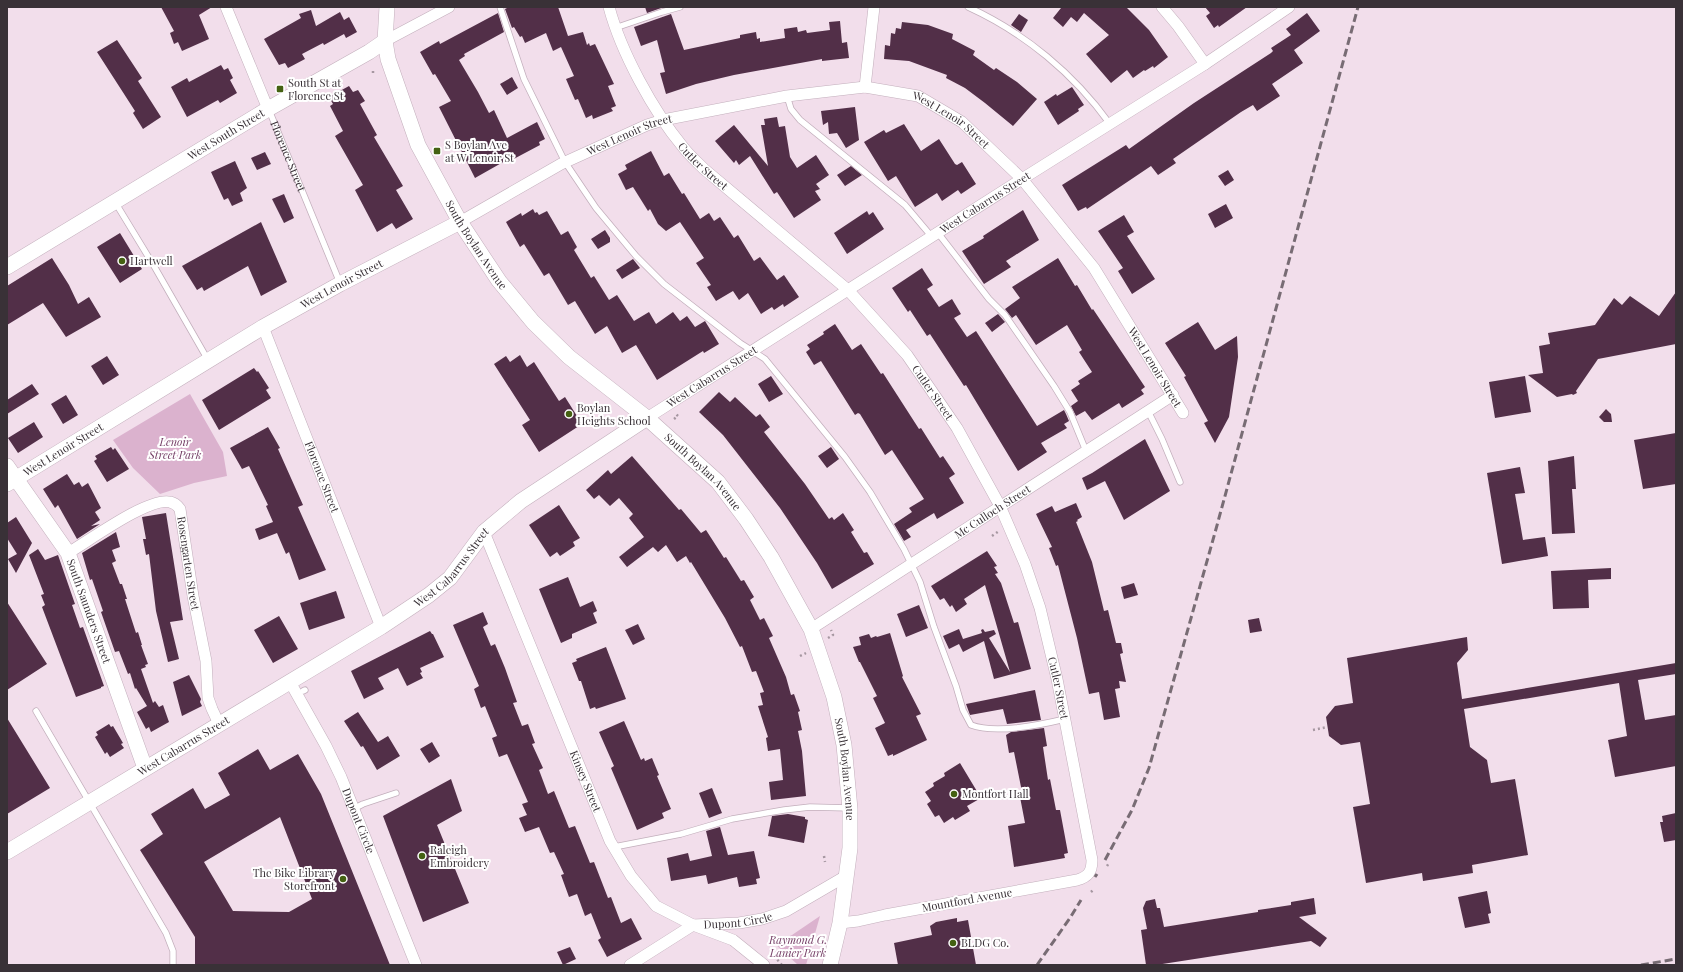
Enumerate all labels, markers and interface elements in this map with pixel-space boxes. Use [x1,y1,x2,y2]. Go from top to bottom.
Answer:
place label: South St at Florence St [288,75,344,103]
marker: South St at Florence St [275,84,285,94]
street label: West Lenoir Street [911,87,993,151]
street label: West South Street [184,105,267,164]
street label: West Lenoir Street [583,110,673,159]
street label: Florence Street [267,118,310,194]
place label: S Boylan Ave at W Lenoir St [445,137,514,165]
street label: Cutler Street [675,139,731,193]
marker: S Boylan Ave at W Lenoir St [432,146,442,156]
street label: West Cabarrus Street [936,168,1033,237]
street label: South Boylan Avenue [442,197,511,293]
place label: Hartwell [130,253,173,268]
street label: West Lenoir Street [297,255,385,312]
marker: Hartwell [117,256,127,266]
street label: West Lenoir Street [1125,323,1186,410]
street label: West Cabarrus Street [663,342,760,411]
street label: Cutler Street [909,362,957,423]
place label: Boylan Heights School [577,400,651,428]
marker: Boylan Heights School [564,409,574,419]
street label: West Lenoir Street [19,419,106,480]
street label: South Boylan Avenue [662,429,745,514]
park label: Lenoir Street Park [148,434,202,462]
street label: Florence Street [302,439,343,515]
street label: Mc Culloch Street [951,481,1033,541]
street label: Rosengarten Street [174,515,204,611]
street label: West Cabarrus Street [410,523,492,610]
street label: South Saunders Street [64,557,115,665]
street label: Cutler Street [1045,655,1073,721]
street label: West Cabarrus Street [134,712,232,779]
street label: South Boylan Avenue [831,716,858,821]
street label: Kinsey Street [567,748,605,814]
street label: Dupont Circle [339,786,379,856]
place label: Montfort Hall [962,786,1029,801]
marker: Montfort Hall [949,789,959,799]
place label: Raleigh Embroidery [430,842,489,870]
marker: Raleigh Embroidery [417,851,427,861]
place label: The Bike Library Storefront [253,865,335,893]
marker: The Bike Library Storefront [338,874,348,884]
street label: Mountford Avenue [921,884,1014,915]
street label: Dupont Circle [703,908,775,932]
park label: Raymond G. Lanier Park [768,932,827,960]
place label: BLDG Co. [961,935,1009,950]
marker: BLDG Co. [948,938,958,948]

